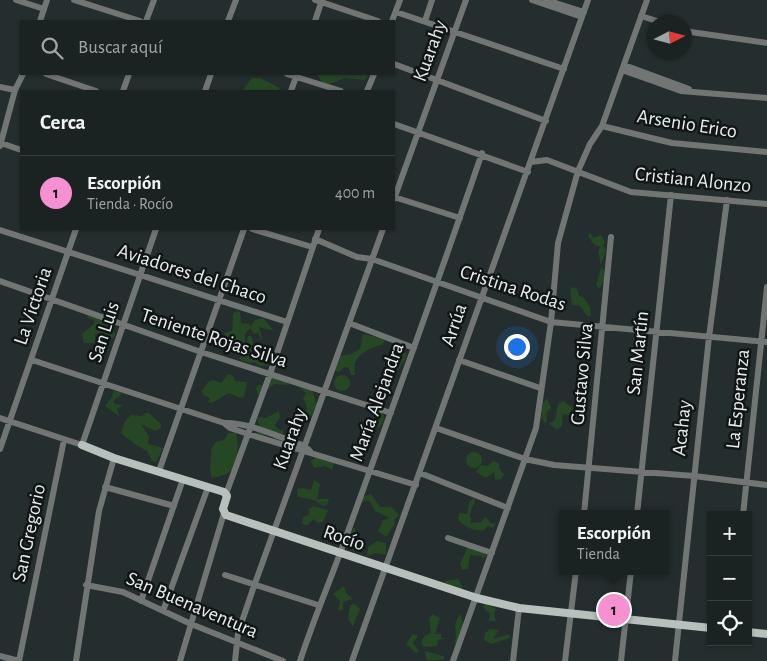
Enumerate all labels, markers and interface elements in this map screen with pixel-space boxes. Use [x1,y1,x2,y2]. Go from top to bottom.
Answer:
north arrow [647,15,692,60]
street label: Kuarahy [410,17,450,84]
search box [20,20,395,75]
icon: search [38,34,66,62]
text: Buscar aquí [78,38,163,57]
street label: Arsenio Erico [636,106,738,142]
text: Cerca [40,112,86,133]
street label: Cristian Alonzo [634,164,752,196]
text: Escorpión [87,174,161,193]
text: 1 [53,185,59,201]
text: 400 m [335,185,375,201]
text: Tienda · Rocío [87,196,173,212]
street label: Aviadores del Chaco [115,240,269,308]
street label: Cristina Rodas [458,261,568,315]
street label: La Victoria [10,264,56,348]
street label: San Luis [85,299,123,365]
street label: Arrúa [437,301,471,349]
street label: Teniente Rojas Silva [138,305,290,371]
street label: San Martín [624,310,652,396]
street label: Gustavo Silva [568,322,596,426]
your location [504,334,530,360]
street label: María Alejandra [346,340,408,464]
street label: La Esperanza [723,348,753,450]
street label: Acahay [669,399,695,457]
street label: Kuarahy [270,405,310,472]
street label: San Gregorio [9,482,49,584]
popup [559,510,669,575]
map controls [707,511,752,646]
button: + [707,511,752,556]
street label: Rocío [321,522,367,554]
text: Escorpión [577,524,651,543]
text: Tienda [577,546,620,562]
button: − [707,556,752,601]
street label: San Buenaventura [123,568,261,642]
pin: 1 [598,591,630,629]
button: locate [707,601,752,646]

